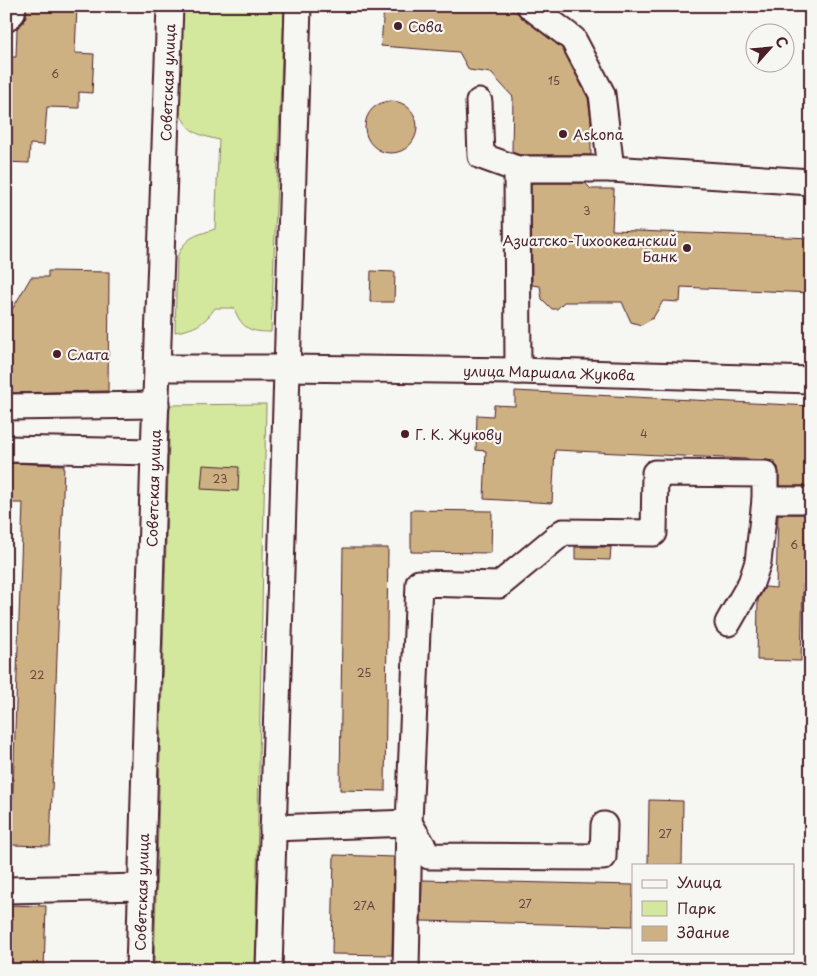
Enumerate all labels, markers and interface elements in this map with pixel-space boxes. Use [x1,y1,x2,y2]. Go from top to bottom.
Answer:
place label: Сова [408,16,443,37]
marker: Сова [392,20,404,32]
north arrow [744,22,794,72]
street label: Советская улица [155,23,180,142]
text: С [770,32,794,51]
house number: 6 [51,65,59,82]
house number: 15 [548,72,560,89]
place label: Askona [573,124,624,145]
marker: Askona [557,128,569,140]
house number: 3 [583,202,591,219]
place label: Азиатско-Тихоокеанский Банк [503,230,678,267]
marker: Азиатско-Тихоокеанский Банк [681,242,693,254]
place label: Слата [67,344,109,365]
marker: Слата [51,348,63,360]
street label: улица Маршала Жукова [463,360,636,385]
place label: Г. К. Жукову [415,424,502,445]
house number: 4 [640,425,648,442]
marker: Г. К. Жукову [399,428,411,440]
street label: Советская улица [141,429,165,547]
house number: 23 [213,470,227,487]
house number: 6 [790,536,798,553]
house number: 25 [357,664,371,681]
house number: 22 [30,666,44,683]
house number: 27 [658,825,672,842]
street label: Советская улица [129,833,153,951]
legend [632,864,794,954]
text: Улица [677,870,722,893]
house number: 27 [518,895,532,912]
text: Парк [677,896,716,919]
house number: 27А [353,897,376,914]
text: Здание [677,920,730,943]

